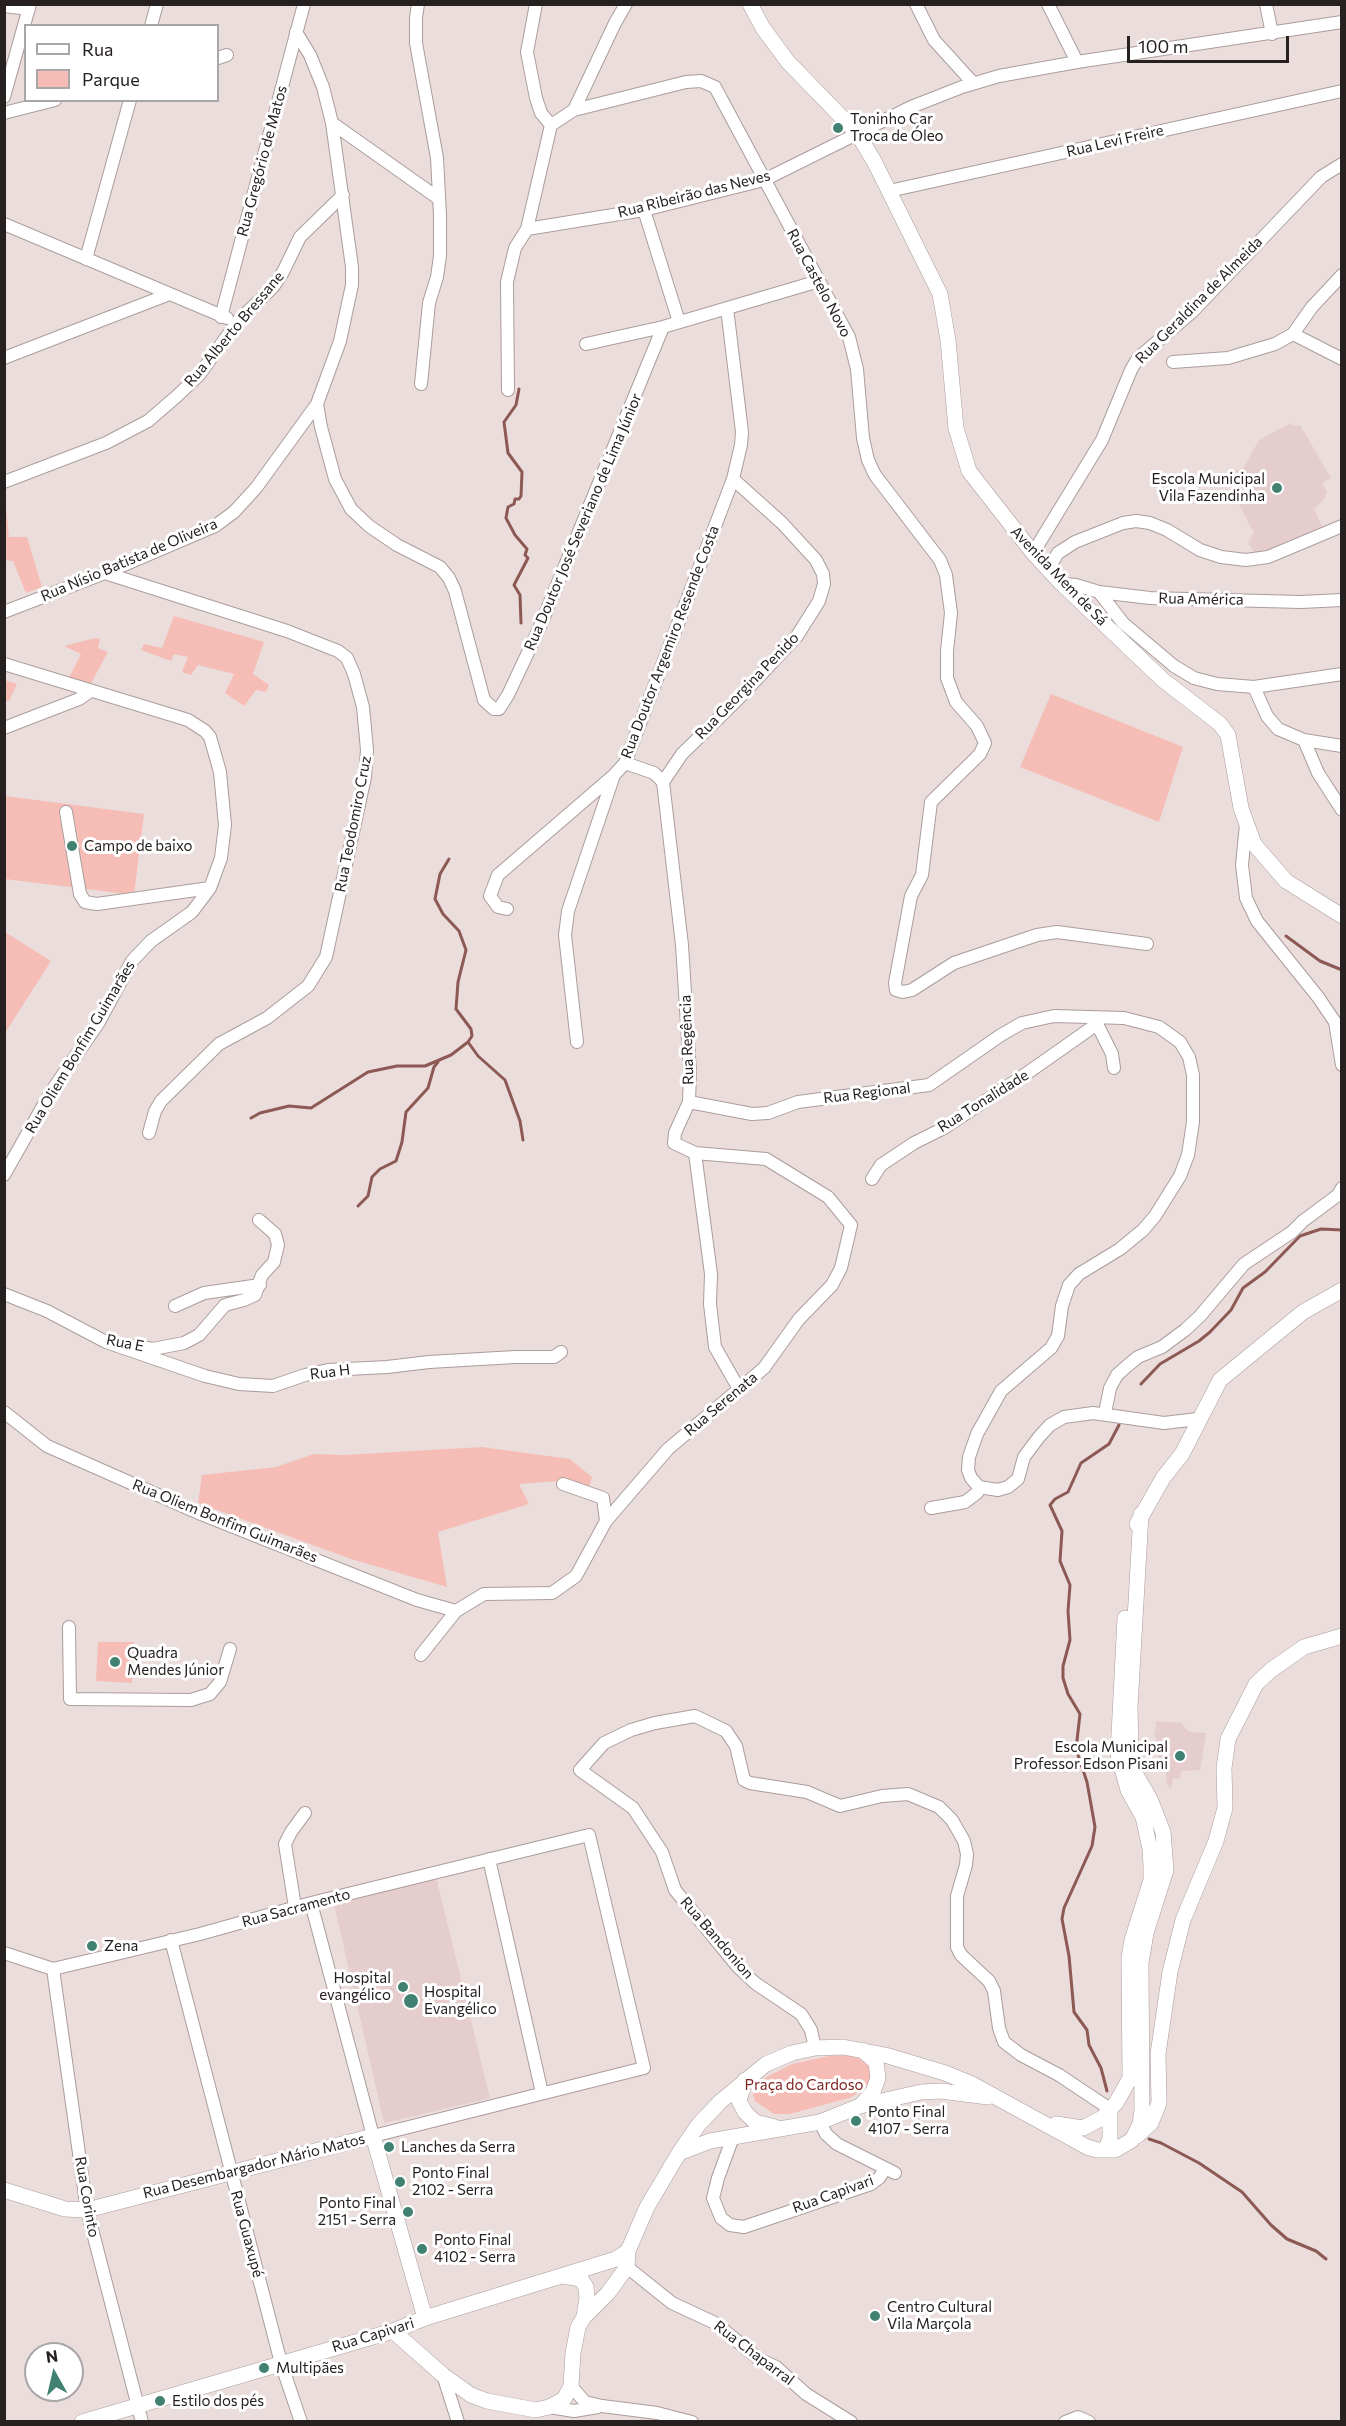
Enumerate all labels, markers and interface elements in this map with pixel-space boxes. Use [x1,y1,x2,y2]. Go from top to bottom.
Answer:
legend [24,24,219,102]
scale bar [1130,24,1292,62]
text: 100 m [1138,35,1188,57]
text: Rua [82,38,113,60]
text: Parque [82,68,140,90]
street label: Rua Gregório de Matos [233,84,291,238]
place label: Toninho Car Troca de Óleo [850,110,944,145]
marker: Toninho Car Troca de Óleo [831,121,845,135]
street label: Rua Levi Freire [1065,121,1165,161]
street label: Rua Ribeirão das Neves [616,166,772,222]
street label: Rua Castelo Novo [783,226,855,340]
street label: Rua Geraldina de Almeida [1132,233,1266,367]
street label: Rua Alberto Bressane [180,268,288,390]
street label: Rua Doutor José Severiano de Lima Júnior [520,391,646,653]
place label: Escola Municipal Vila Fazendinha [1151,470,1265,505]
marker: Escola Municipal Vila Fazendinha [1270,481,1284,495]
street label: Rua Nísio Batista de Oliveira [38,515,220,605]
street label: Rua Doutor Argemiro Resende Costa [617,523,723,761]
street label: Avenida Mem de Sá [1007,523,1111,629]
street label: Rua América [1158,589,1244,609]
street label: Rua Georgina Penido [691,629,803,743]
street label: Rua Teodomiro Cruz [331,754,375,894]
place label: Campo de baixo [84,837,193,855]
marker: Campo de baixo [65,839,79,853]
street label: Rua Oliem Bonfim Guimarães [21,957,139,1137]
street label: Rua Regência [676,995,698,1085]
street label: Rua Tonalidade [934,1066,1032,1136]
street label: Rua Regional [822,1079,912,1107]
street label: Rua E [105,1331,145,1355]
street label: Rua H [309,1361,351,1383]
street label: Rua Serenata [681,1368,761,1440]
street label: Rua Oliem Bonfim Guimarães [130,1476,320,1566]
place label: Quadra Mendes Júnior [127,1644,224,1679]
marker: Quadra Mendes Júnior [108,1655,122,1669]
place label: Escola Municipal Professor Edson Pisani [1014,1738,1168,1773]
marker: Escola Municipal Professor Edson Pisani [1173,1749,1187,1763]
street label: Rua Sacramento [240,1885,352,1931]
street label: Rua Bandonion [676,1893,758,1983]
place label: Zena [104,1937,138,1955]
marker: Zena [85,1939,99,1953]
place label: Hospital evangélico [319,1969,391,2004]
marker: Hospital evangélico [396,1980,410,1994]
place label: Hospital Evangélico [424,1983,497,2018]
marker: Hospital Evangélico [402,1992,420,2010]
park label: Praça do Cardoso [745,2076,863,2094]
place label: Ponto Final 4107 - Serra [868,2103,949,2138]
marker: Ponto Final 4107 - Serra [849,2114,863,2128]
street label: Rua Desembargador Mário Matos [141,2130,367,2202]
place label: Lanches da Serra [401,2138,515,2156]
marker: Lanches da Serra [382,2140,396,2154]
street label: Rua Corinto [71,2155,103,2239]
place label: Ponto Final 2102 - Serra [412,2164,493,2199]
street label: Rua Capivari [790,2171,876,2217]
marker: Ponto Final 2102 - Serra [393,2175,407,2189]
street label: Rua Guaxupé [227,2188,267,2280]
place label: Ponto Final 2151 - Serra [318,2194,396,2229]
marker: Ponto Final 2151 - Serra [401,2205,415,2219]
place label: Ponto Final 4102 - Serra [434,2231,515,2266]
marker: Ponto Final 4102 - Serra [415,2242,429,2256]
place label: Centro Cultural Vila Marçola [887,2298,992,2333]
marker: Centro Cultural Vila Marçola [868,2309,882,2323]
street label: Rua Capivari [330,2314,416,2356]
street label: Rua Chaparral [710,2317,798,2389]
north arrow [24,2342,84,2402]
text: N [44,2345,59,2366]
place label: Multipães [276,2359,344,2377]
marker: Multipães [257,2361,271,2375]
place label: Estilo dos pés [172,2392,264,2410]
marker: Estilo dos pés [153,2394,167,2408]

